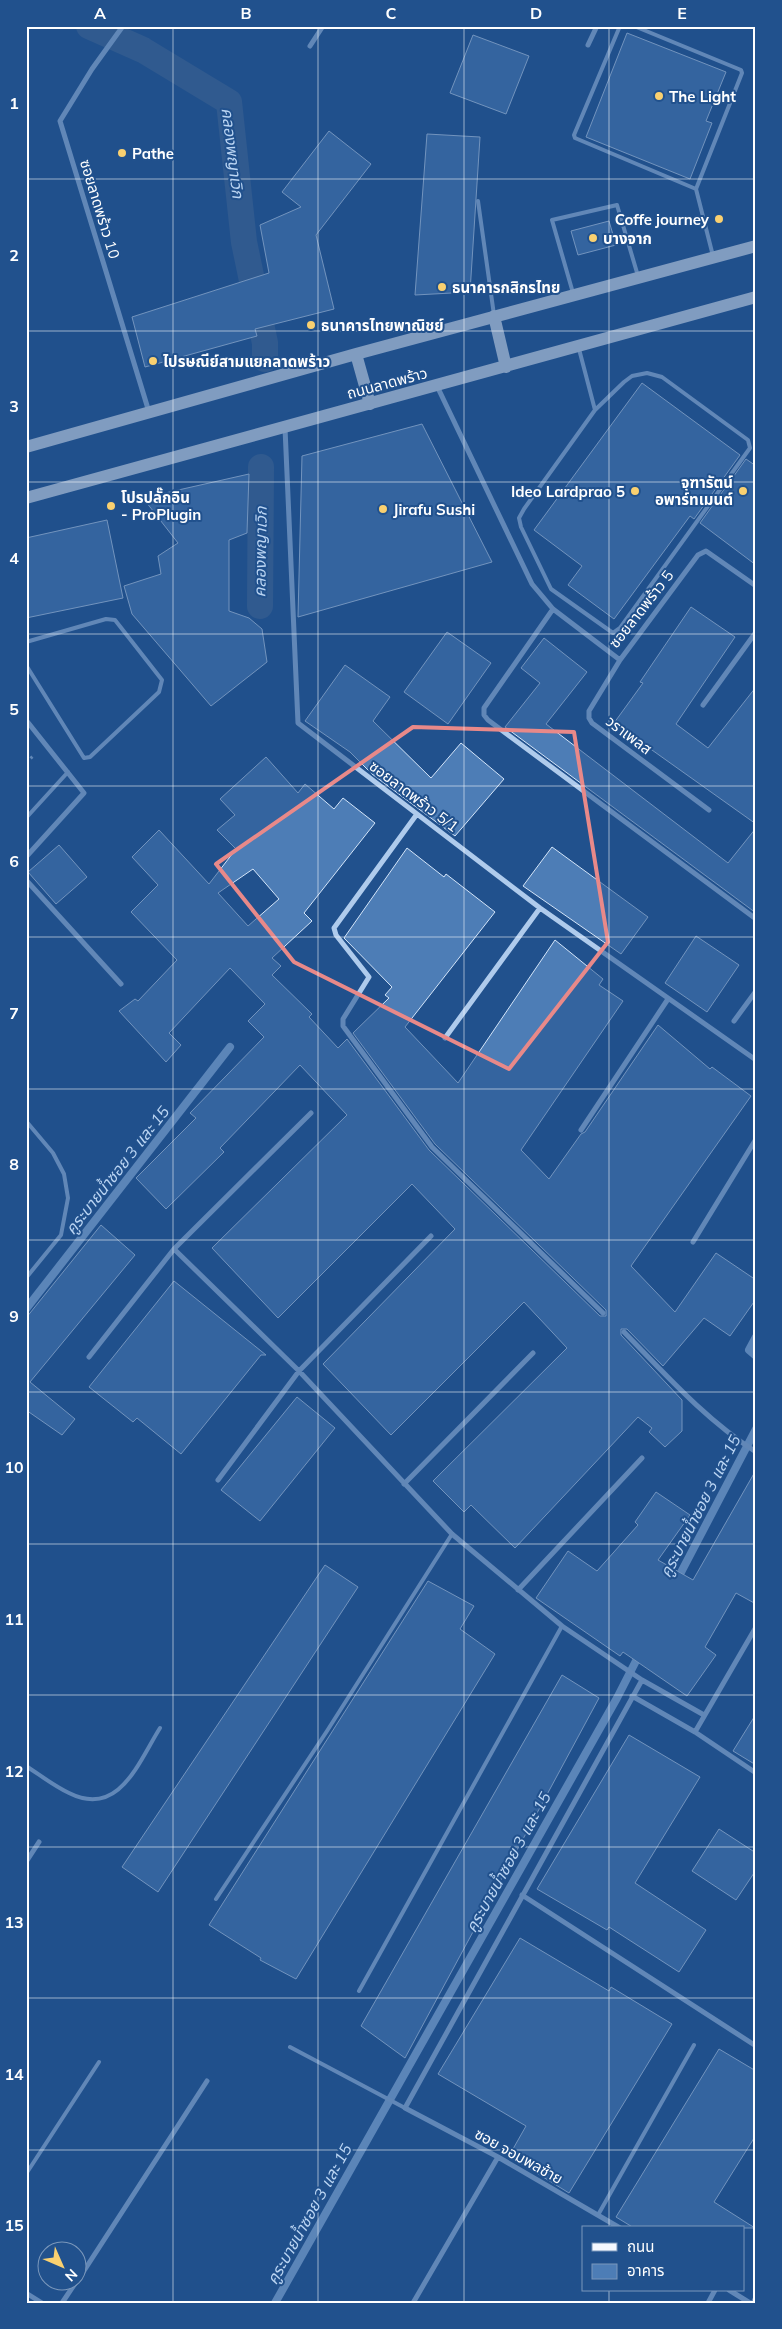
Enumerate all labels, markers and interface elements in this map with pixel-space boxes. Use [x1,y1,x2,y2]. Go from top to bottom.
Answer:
text: A [94,3,106,23]
text: B [240,3,252,23]
text: C [386,3,397,23]
text: D [530,3,542,23]
text: E [677,3,687,23]
place label: The Light [669,87,736,106]
marker: The Light [653,90,665,102]
text: 1 [9,93,19,113]
water label: คลองพญาเวิก [218,107,249,201]
place label: Pathe [132,144,174,163]
marker: Pathe [116,147,128,159]
street label: ซอยลาดพร้าว 10 [76,157,124,261]
place label: Coffe journey [615,210,710,229]
marker: Coffe journey [713,213,725,225]
place label: บางจาก [603,229,652,248]
marker: บางจาก [587,232,599,244]
text: 2 [9,245,19,265]
place label: ธนาคารกสิกรไทย [452,278,560,297]
marker: ธนาคารกสิกรไทย [436,281,448,293]
place label: ธนาคารไทยพาณิชย์ [321,316,444,335]
marker: ธนาคารไทยพาณิชย์ [305,319,317,331]
place label: ไปรษณีย์สามแยกลาดพร้าว [163,352,330,371]
marker: ไปรษณีย์สามแยกลาดพร้าว [147,355,159,367]
street label: ถนนลาดพร้าว [345,363,429,403]
text: 3 [9,396,19,416]
place label: จุฑารัตน์ อพาร์ทเมนต์ [655,473,733,509]
place label: Ideo Lardprao 5 [511,482,625,501]
marker: Ideo Lardprao 5 [629,485,641,497]
marker: จุฑารัตน์ อพาร์ทเมนต์ [737,485,749,497]
place label: โปรปลั๊กอิน - ProPlugin [121,487,201,524]
marker: โปรปลั๊กอิน - ProPlugin [105,500,117,512]
place label: Jirafu Sushi [393,500,475,519]
marker: Jirafu Sushi [377,503,389,515]
water label: คลองพญาเวิก [249,505,271,598]
text: 4 [9,548,19,568]
street label: ซอยลาดพร้าว 5 [605,566,677,652]
text: 5 [9,699,19,719]
street label: วราเพลส [602,712,656,759]
street label: ซอยลาดพร้าว 5/1 [365,756,463,836]
text: 6 [9,851,19,871]
text: 7 [9,1003,19,1023]
water label: คูระบายน้ำซอย 3 และ 15 [60,1101,174,1239]
text: 8 [9,1154,19,1174]
text: 9 [9,1306,19,1326]
water label: คูระบายน้ำซอย 3 และ 15 [654,1431,746,1581]
text: 10 [4,1457,24,1477]
text: 11 [4,1609,24,1629]
text: 12 [4,1761,24,1781]
water label: คูระบายน้ำซอย 3 และ 15 [460,1787,556,1936]
text: 13 [4,1912,24,1932]
text: 14 [4,2064,24,2084]
street label: ซอย จอมพลซ้าย [472,2124,566,2188]
water label: คูระบายน้ำซอย 3 และ 15 [261,2139,357,2288]
text: 15 [4,2215,24,2235]
legend [582,2226,744,2292]
text: ถนน [627,2237,654,2256]
north arrow [38,2242,88,2292]
text: อาคาร [627,2261,664,2280]
text: N [61,2265,81,2285]

